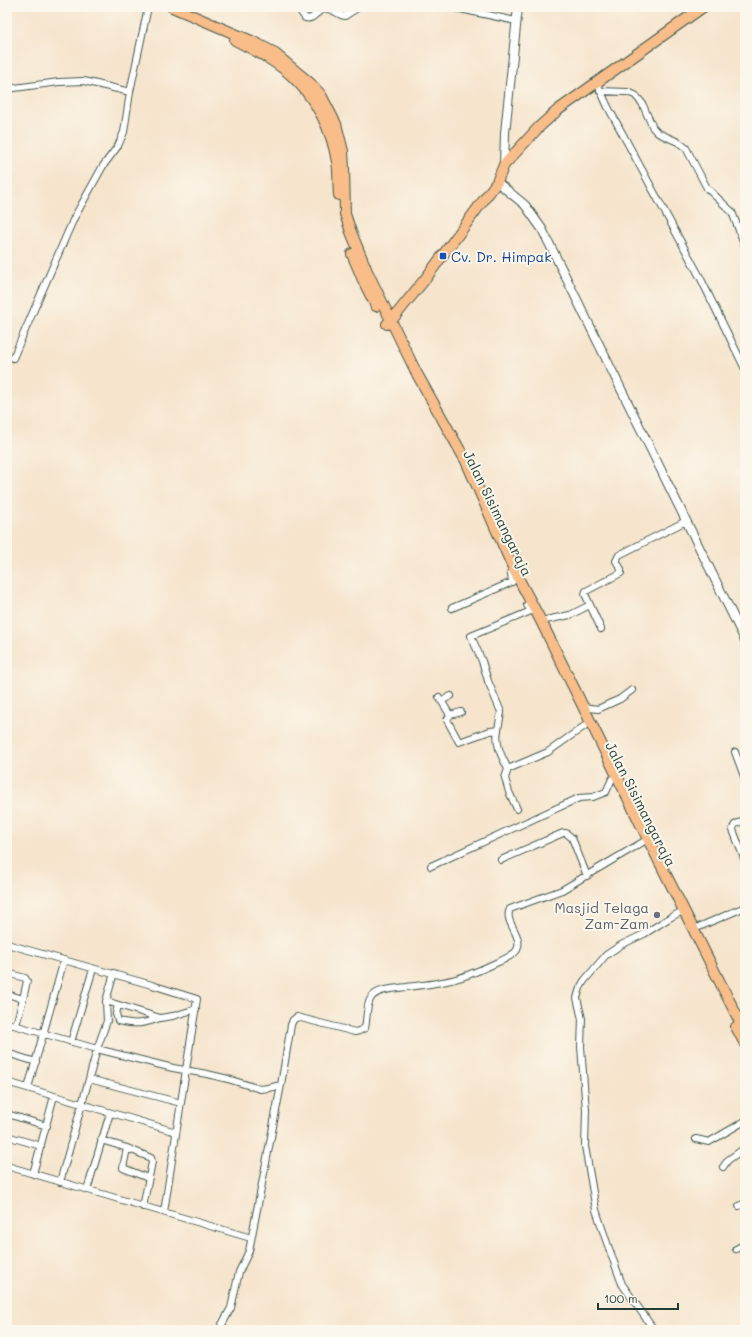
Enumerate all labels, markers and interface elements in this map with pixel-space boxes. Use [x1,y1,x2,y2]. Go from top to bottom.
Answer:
place label: Cv. Dr. Himpak [451,247,552,266]
marker: Cv. Dr. Himpak [438,251,448,261]
street label: Jalan Sisimangaraja [459,447,537,579]
street label: Jalan Sisimangaraja [601,738,681,870]
place label: Masjid Telaga Zam-Zam [554,898,649,933]
marker: Masjid Telaga Zam-Zam [652,910,662,920]
scale bar [598,1285,678,1311]
text: 100 m [604,1290,638,1306]

